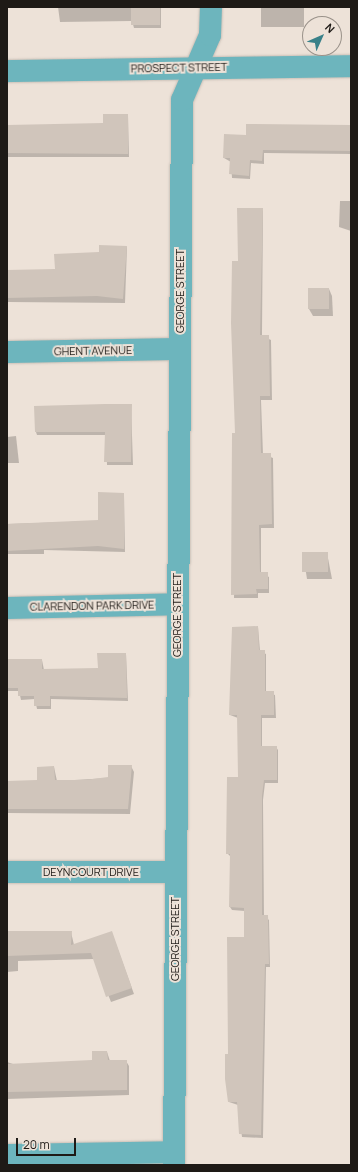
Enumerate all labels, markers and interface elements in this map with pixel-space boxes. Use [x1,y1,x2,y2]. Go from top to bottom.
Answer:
north arrow [302,16,342,56]
text: N [322,20,338,36]
street label: PROSPECT STREET [130,61,228,75]
street label: GEORGE STREET [173,249,187,333]
street label: GHENT AVENUE [54,344,132,358]
street label: GEORGE STREET [170,573,184,657]
street label: CLARENDON PARK DRIVE [29,598,155,614]
street label: DEYNCOURT DRIVE [43,865,139,879]
street label: GEORGE STREET [168,897,182,981]
scale bar [18,1130,78,1156]
text: 20 m [23,1136,50,1153]

